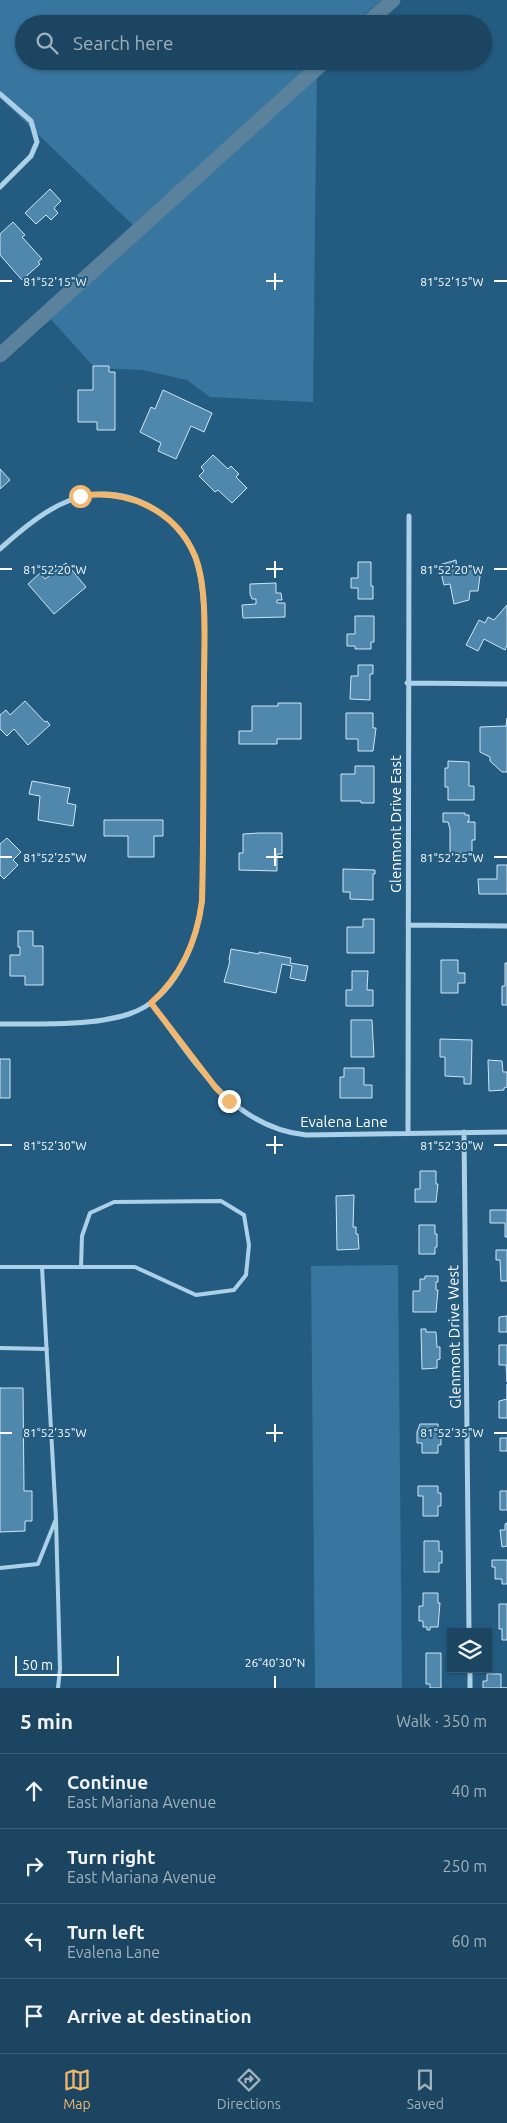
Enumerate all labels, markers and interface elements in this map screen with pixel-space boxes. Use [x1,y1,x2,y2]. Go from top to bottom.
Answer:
search box [15,15,492,70]
icon: search [33,29,61,57]
text: Search here [73,32,173,54]
text: 81°52'15"W [23,275,87,288]
text: 81°52'15"W [420,275,484,288]
route start [69,485,92,508]
text: 81°52'20"W [23,563,87,576]
text: 81°52'20"W [420,563,484,576]
street label: Glenmont Drive East [387,755,404,893]
text: 81°52'25"W [23,851,87,864]
text: 81°52'25"W [420,851,484,864]
route end [218,1090,241,1113]
street label: Evalena Lane [300,1113,388,1130]
text: 81°52'30"W [23,1139,87,1152]
text: 81°52'30"W [420,1139,484,1152]
street label: Glenmont Drive West [444,1265,464,1409]
text: 81°52'35"W [23,1426,87,1439]
text: 81°52'35"W [420,1426,484,1439]
map controls [447,1628,492,1673]
button: layers [447,1628,492,1673]
scale bar [15,1653,119,1676]
text: 26°40'30"N [245,1656,305,1669]
text: 50 m [22,1657,53,1673]
text: 5 min [20,1709,73,1733]
text: Walk · 350 m [396,1712,487,1730]
text: Continue [67,1771,148,1793]
icon: ahead [20,1777,48,1805]
text: 40 m [451,1782,487,1800]
text: East Mariana Avenue [67,1793,216,1811]
text: Turn right [67,1846,155,1868]
icon: right [20,1852,48,1880]
text: 250 m [442,1857,487,1875]
text: East Mariana Avenue [67,1868,216,1886]
text: Turn left [67,1921,145,1943]
icon: left [20,1927,48,1955]
text: 60 m [451,1932,487,1950]
text: Evalena Lane [67,1943,160,1961]
icon: arrive [20,2002,48,2030]
text: Arrive at destination [67,2005,252,2027]
tab: Map [63,2066,91,2112]
tab: Directions [217,2066,281,2112]
tab: Saved [407,2066,444,2112]

